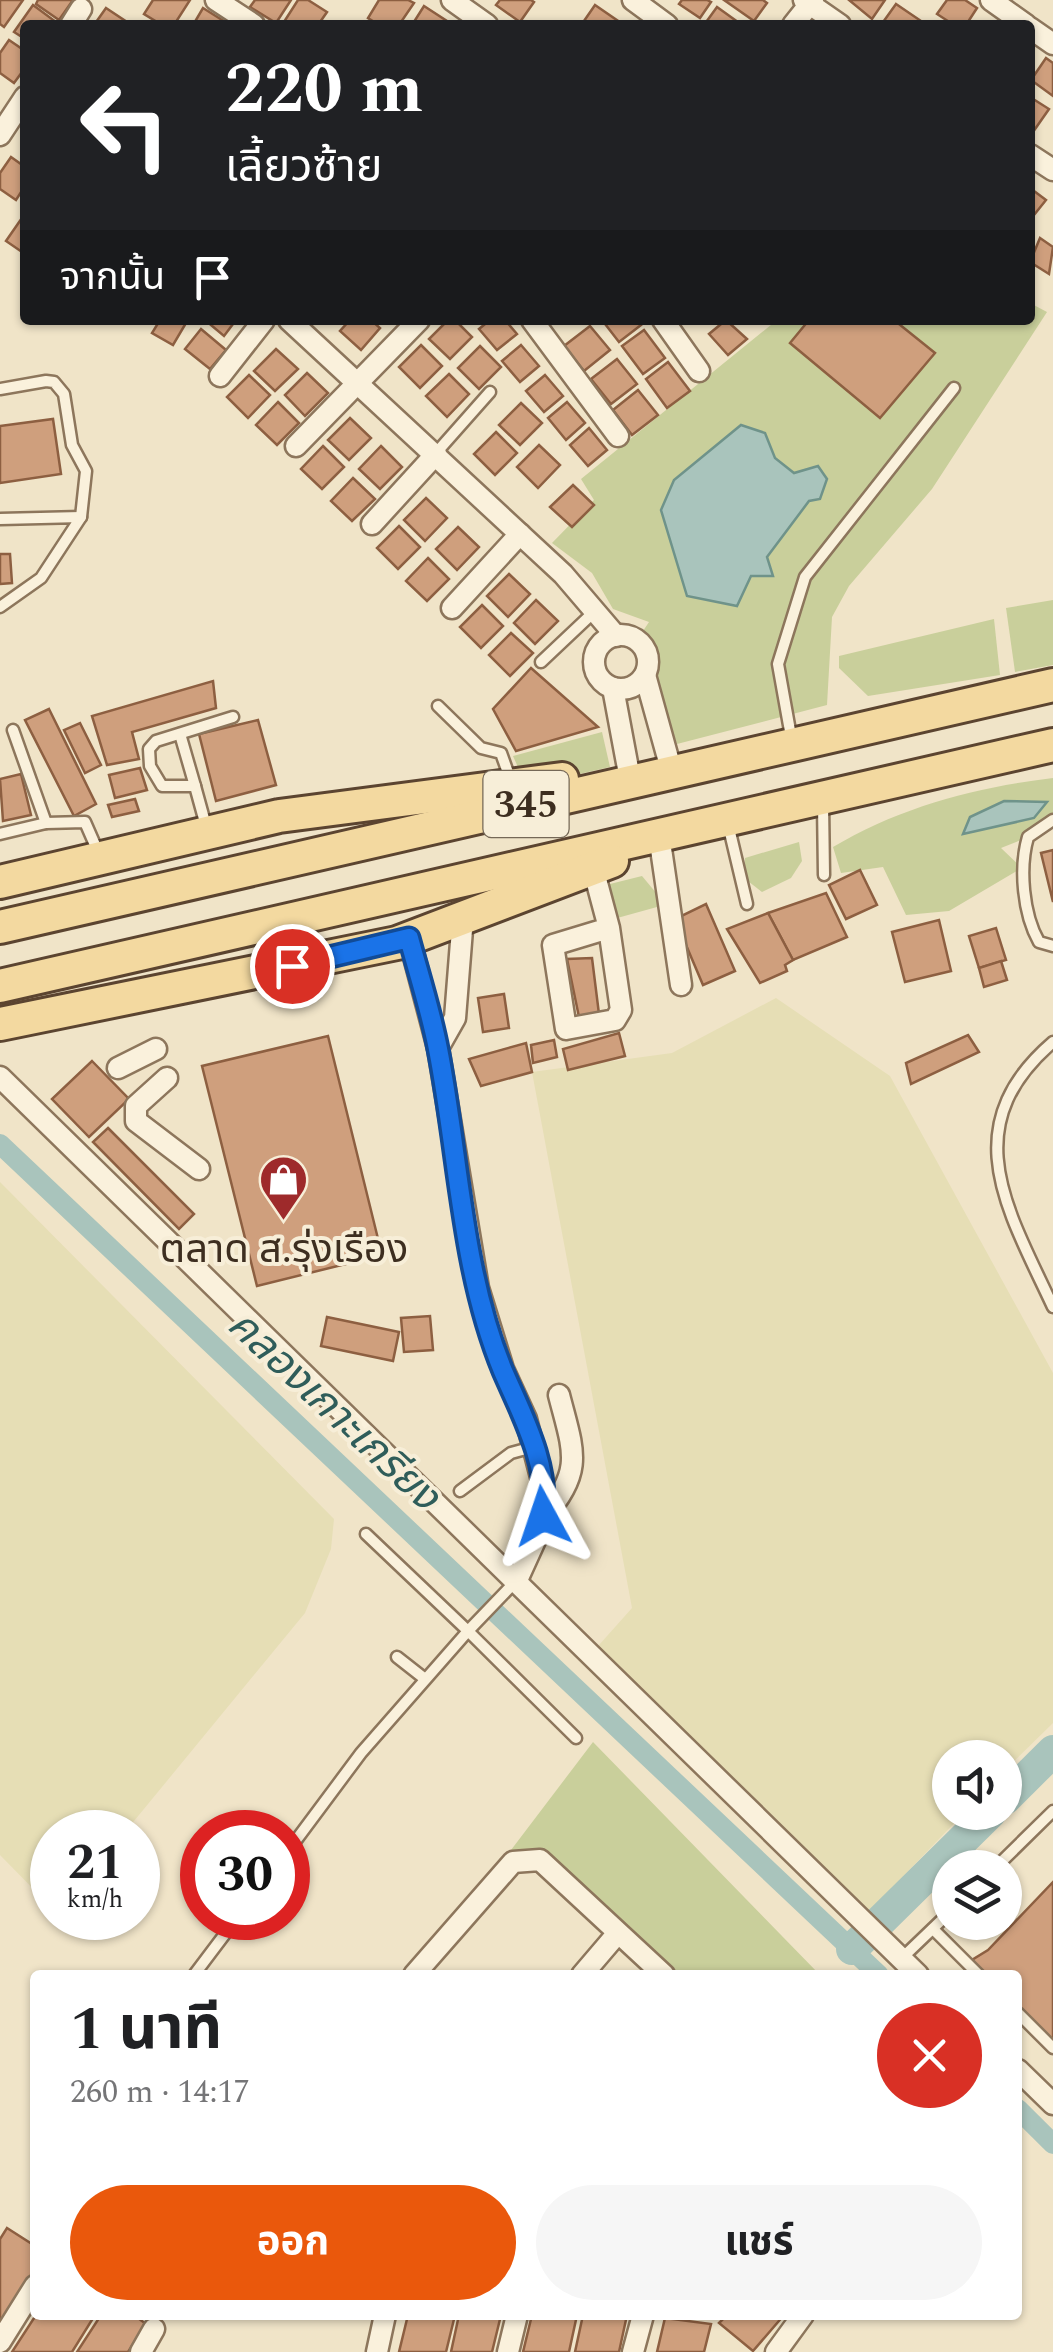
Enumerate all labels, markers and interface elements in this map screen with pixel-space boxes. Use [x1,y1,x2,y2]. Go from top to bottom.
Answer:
text: 220 m [225,37,423,143]
icon: left [60,60,190,190]
text: เลี้ยวซ้าย [225,133,382,202]
text: จากนั้น [60,249,165,307]
icon: arrive [185,250,240,305]
road number: 345 [484,771,568,837]
pin [250,924,335,1009]
icon: arrive [265,939,320,994]
shop icon: ตลาด ส.รุ่งเรือง [258,1154,310,1222]
place label: ตลาด ส.รุ่งเรือง [160,1220,408,1281]
water label: คลองเกาะเกรียง [213,1295,456,1528]
position arrow [491,1464,595,1568]
map controls [932,1740,1022,1940]
button: sound [932,1740,1022,1830]
speed limit sign: 30 [180,1810,310,1940]
text: 21 [67,1825,123,1901]
button: layers [932,1850,1022,1940]
text: km/h [67,1881,123,1919]
text: 1 นาที [70,1984,222,2076]
button: close [877,2003,982,2108]
text: 260 m · 14:17 [70,2068,250,2117]
button: ออก [70,2185,516,2300]
button: แชร์ [536,2185,982,2300]

